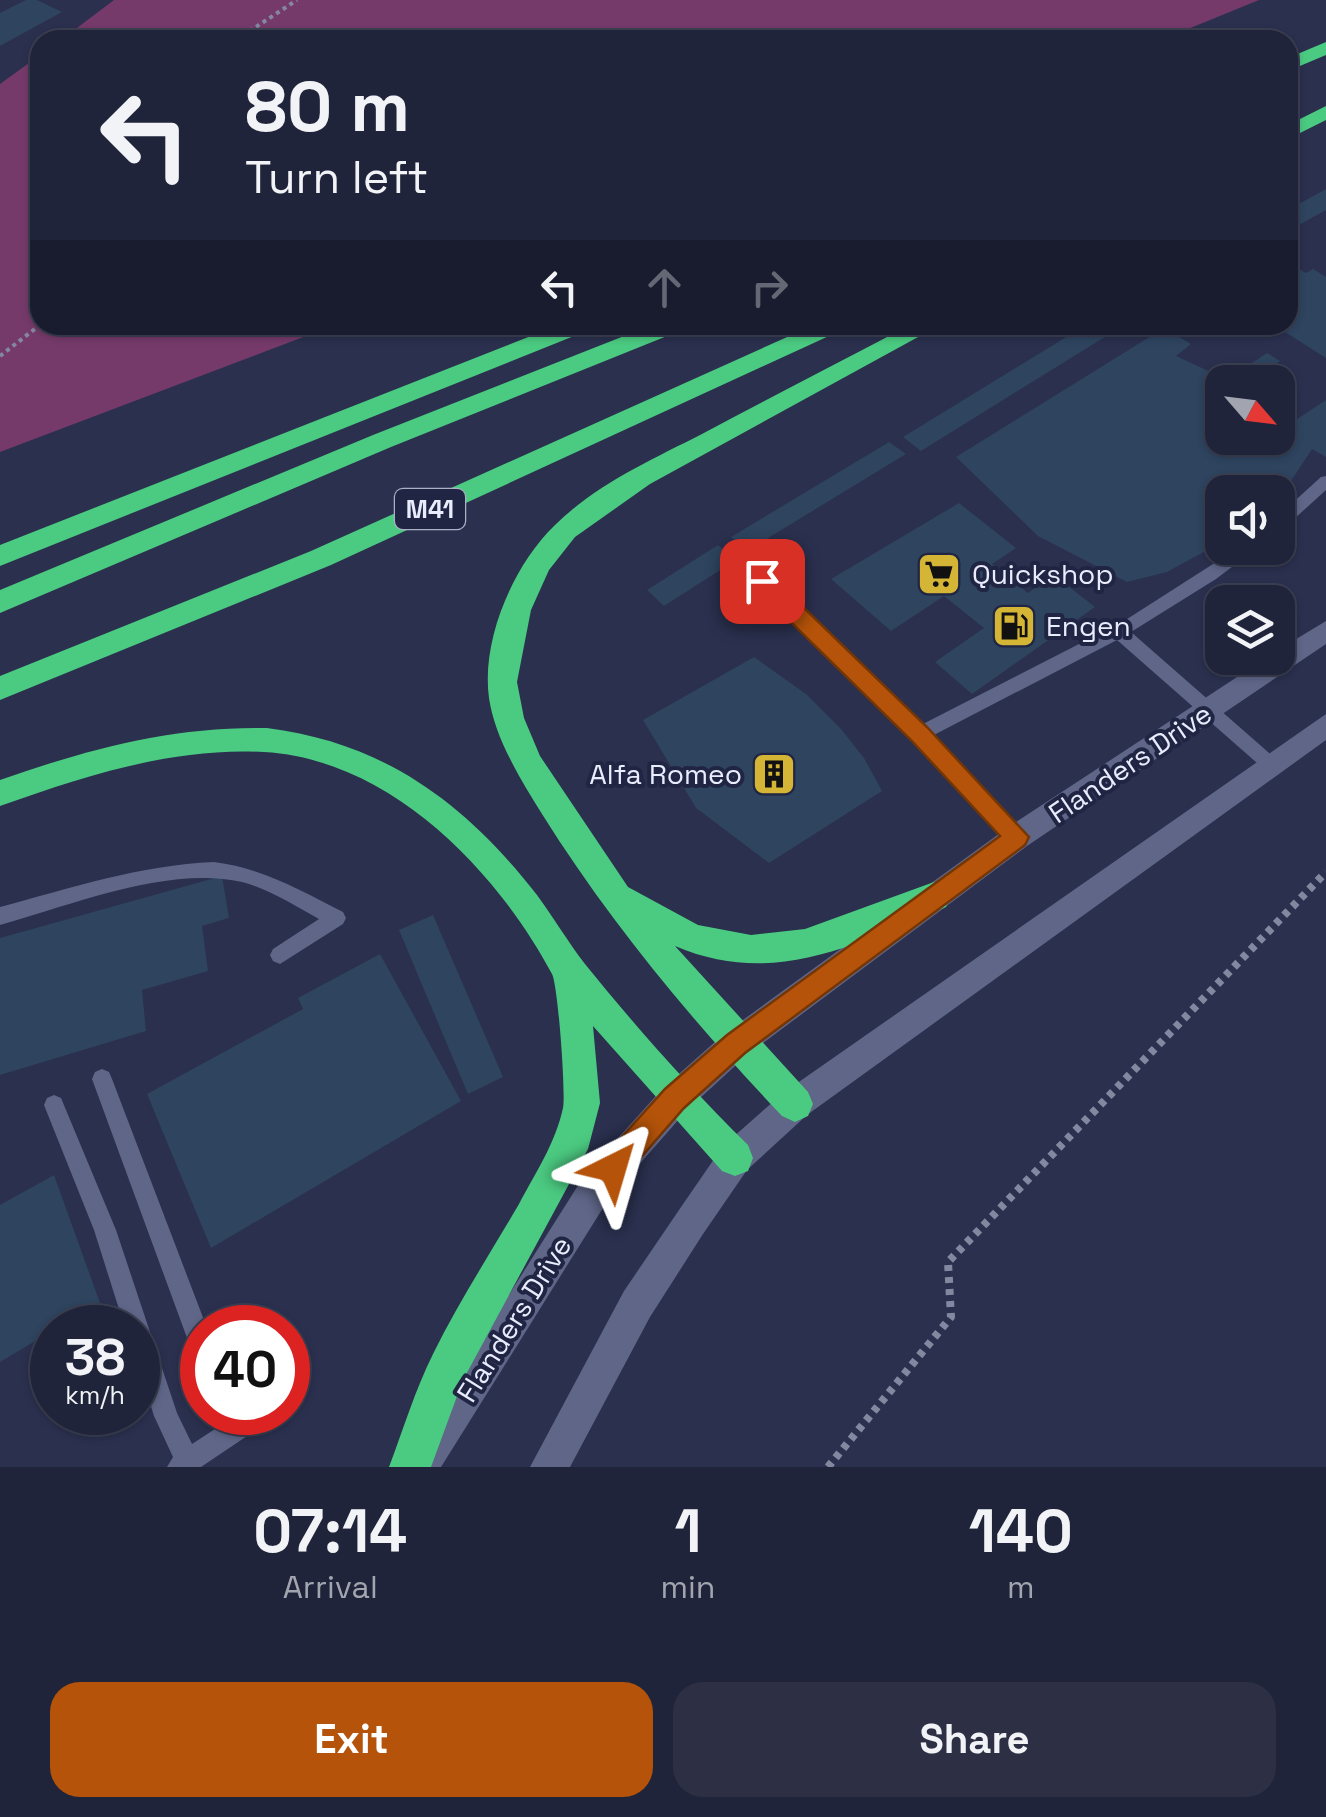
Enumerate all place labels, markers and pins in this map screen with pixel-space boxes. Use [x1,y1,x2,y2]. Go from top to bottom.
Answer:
pin [720,539,805,624]
supermarket icon: Quickshop [916,551,962,597]
place label: Quickshop [972,556,1113,592]
fuel station icon: Engen [991,603,1037,649]
place label: Engen [1046,608,1131,644]
building icon: Alfa Romeo [751,751,797,797]
place label: Alfa Romeo [589,756,742,792]

